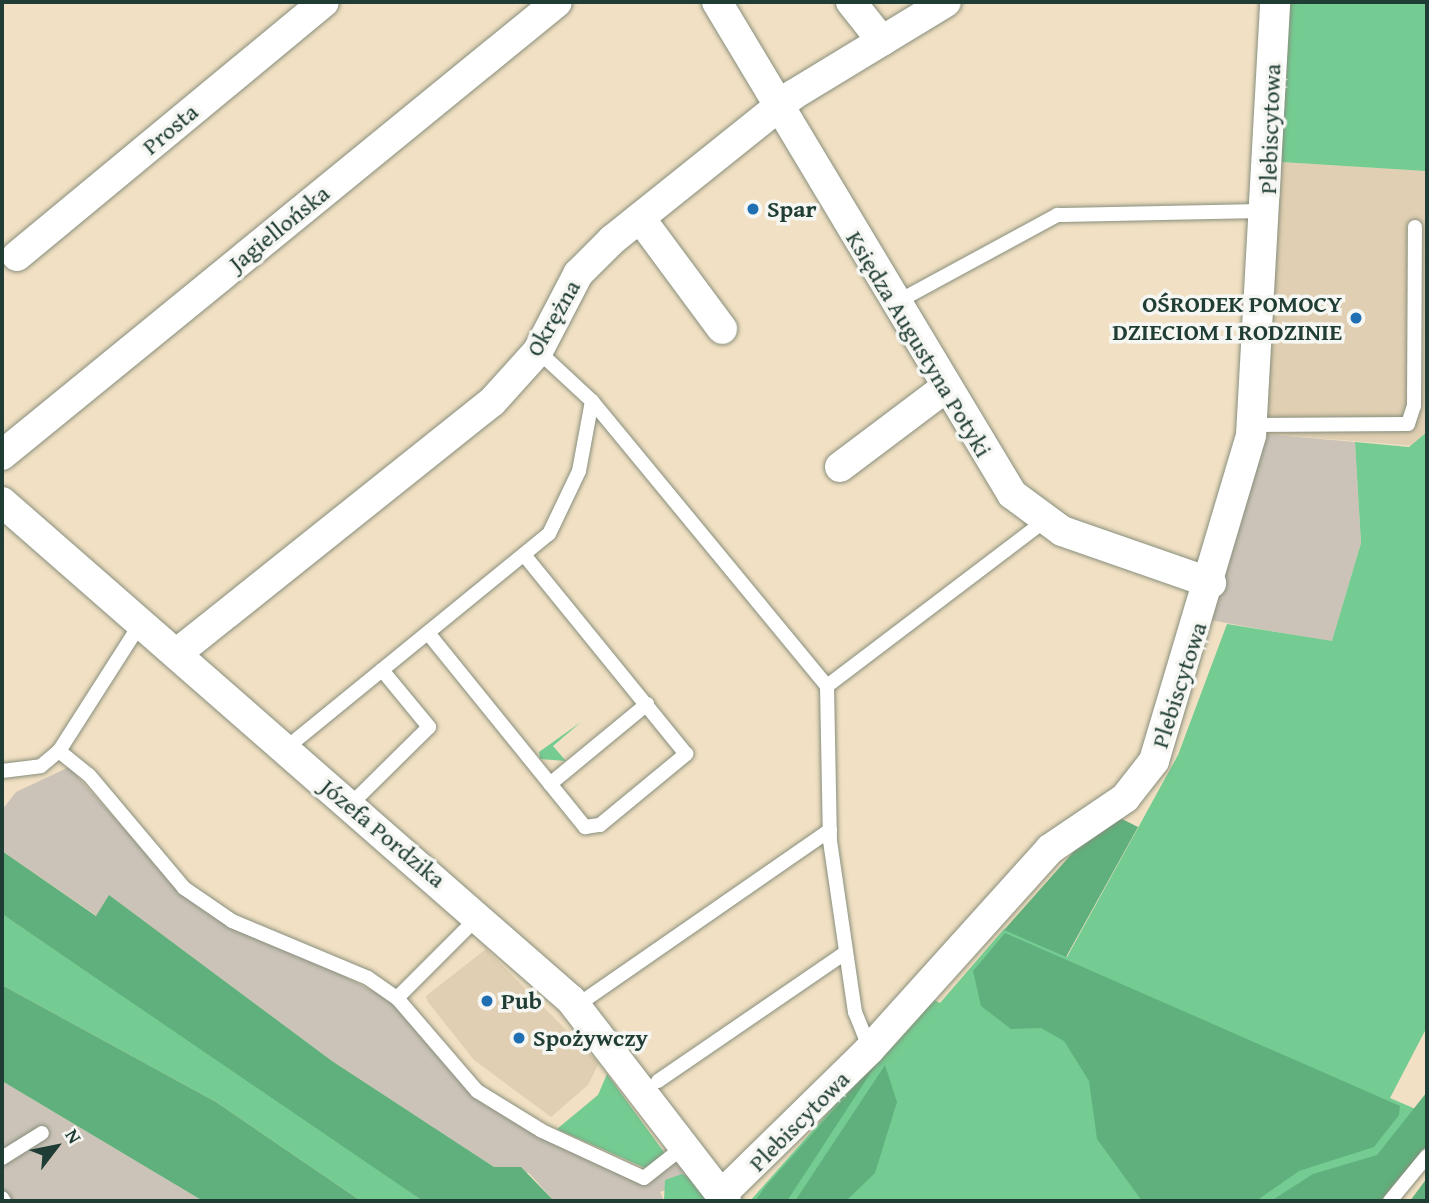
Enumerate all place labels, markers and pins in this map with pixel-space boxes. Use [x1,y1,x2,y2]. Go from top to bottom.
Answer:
place label: Spar [767,195,817,223]
marker: Spar [745,201,761,217]
place label: OŚRODEK POMOCY DZIECIOM I RODZINIE [1112,290,1342,346]
marker: OŚRODEK POMOCY DZIECIOM I RODZINIE [1348,310,1364,326]
place label: Pub [501,987,542,1015]
marker: Pub [479,993,495,1009]
place label: Spożywczy [533,1024,648,1052]
marker: Spożywczy [511,1030,527,1046]

